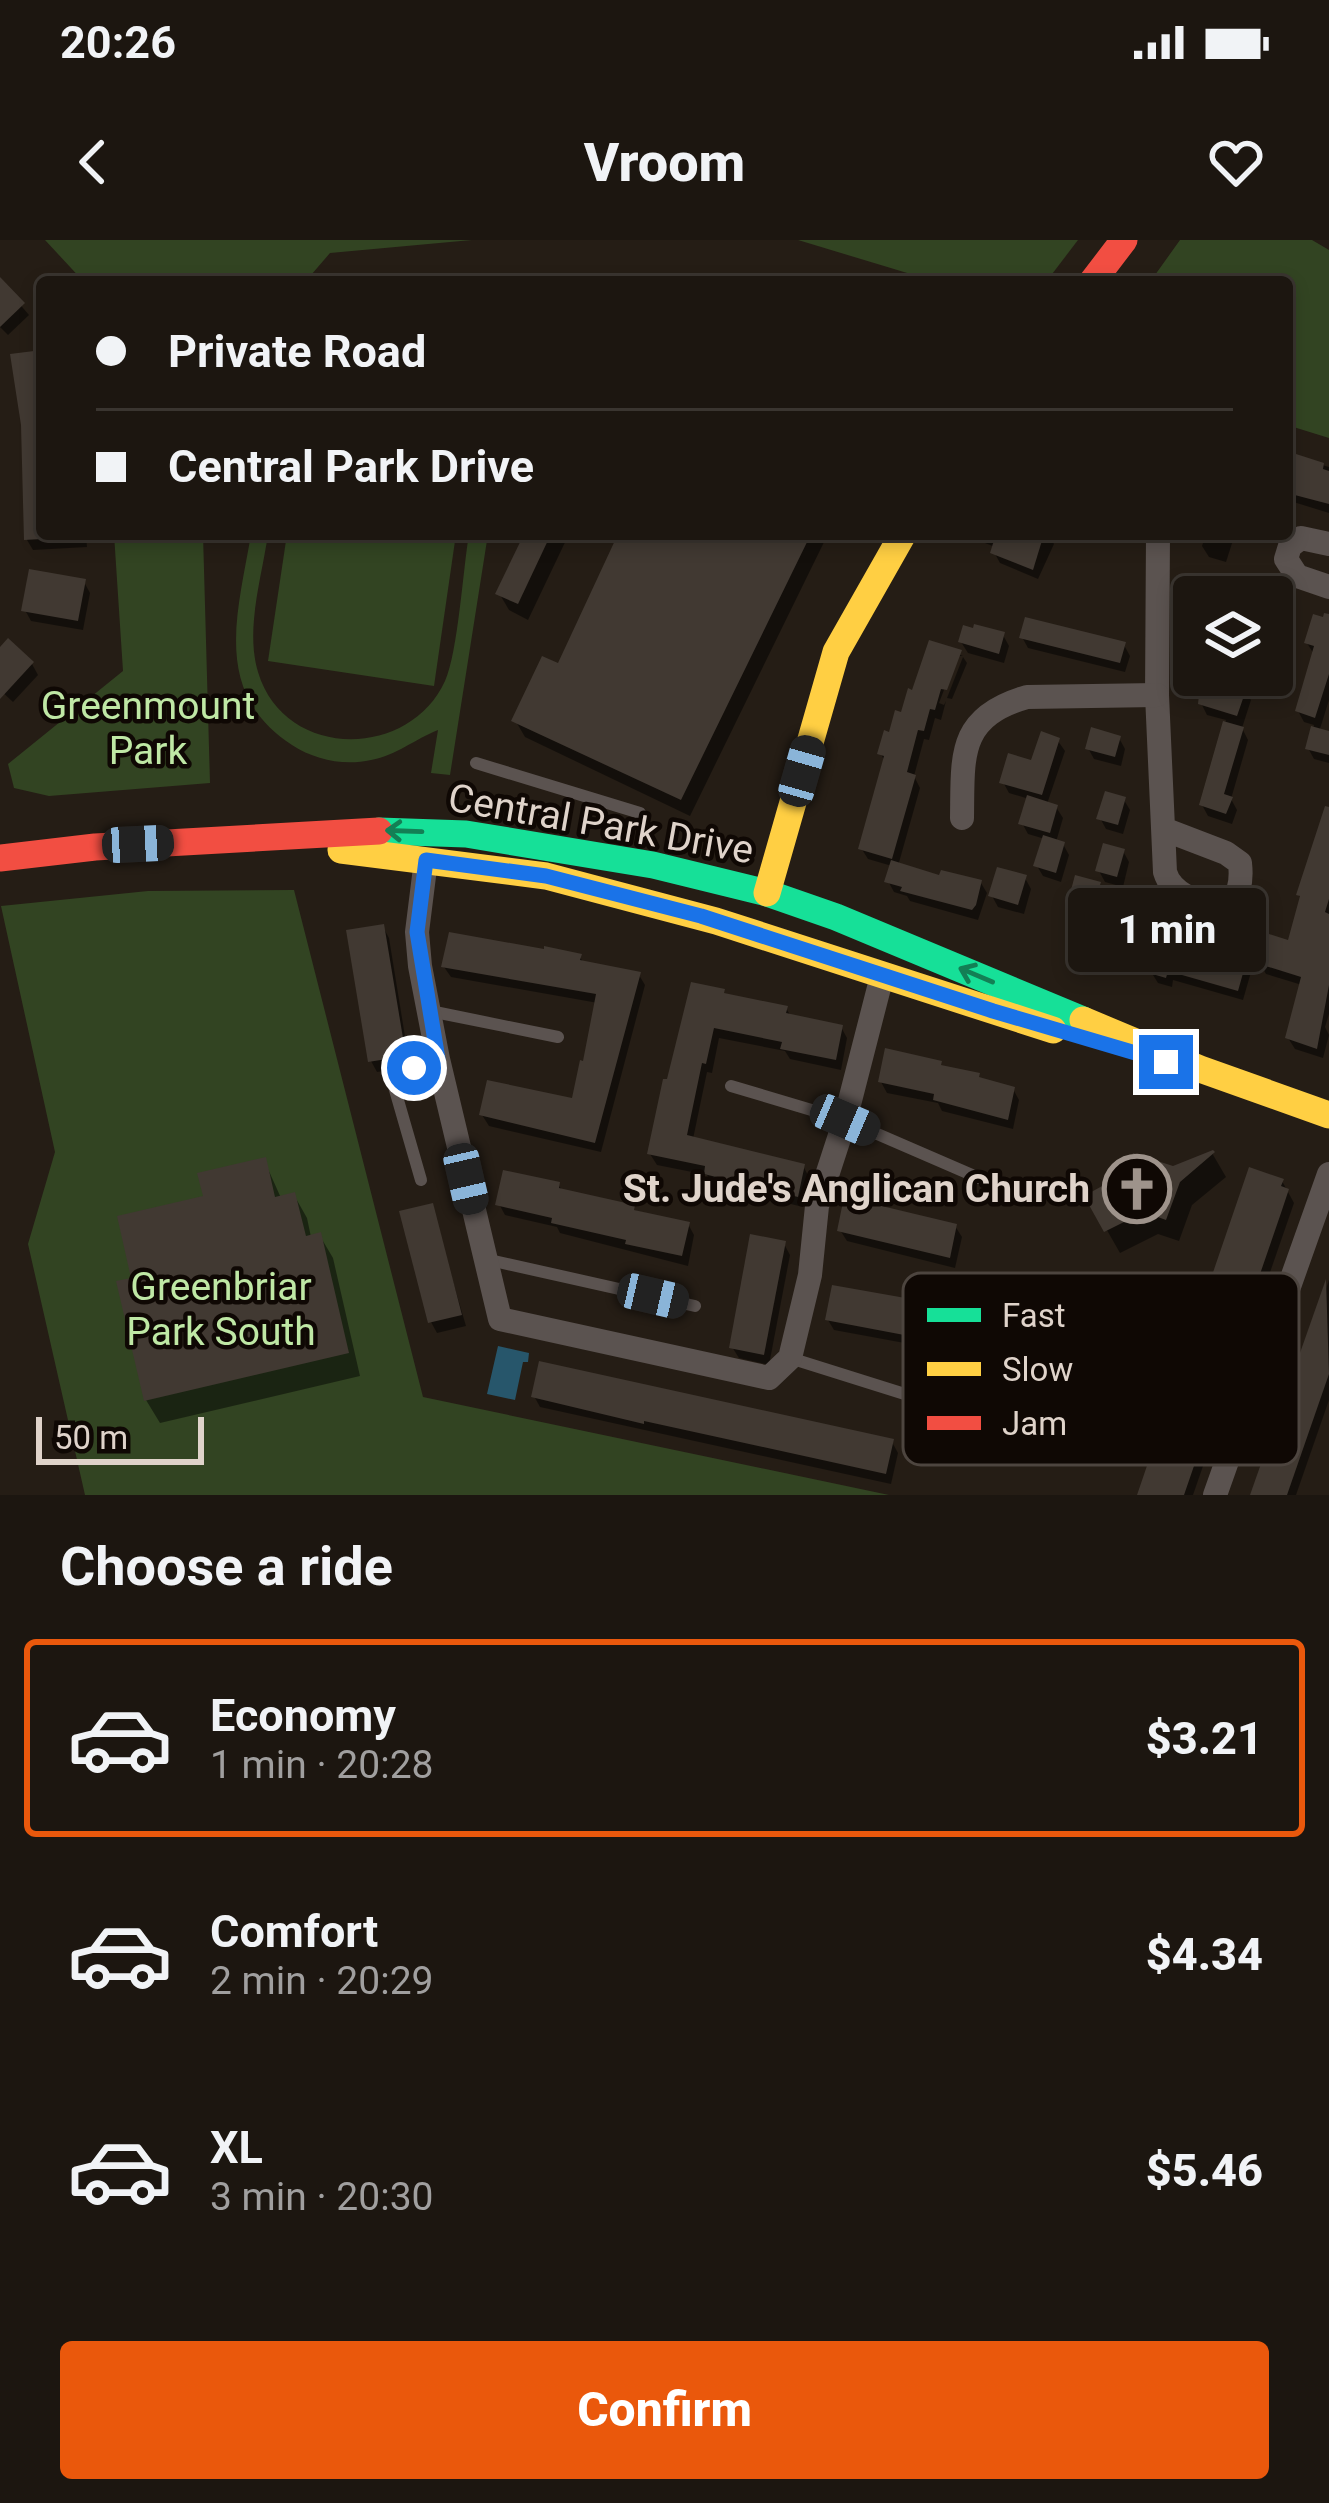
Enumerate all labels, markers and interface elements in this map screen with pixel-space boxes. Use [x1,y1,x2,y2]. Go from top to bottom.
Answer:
text: 20:26 [60,16,176,69]
icon: back [60,129,126,195]
icon: heart [1203,129,1269,195]
text: Vroom [584,131,745,194]
text: Private Road [168,325,426,378]
text: Central Park Drive [168,440,534,493]
map controls [1173,576,1293,696]
button: layers [1173,576,1293,696]
park label: Greenmount Park [41,683,255,774]
car [775,731,829,811]
street label: Central Park Drive [445,775,757,873]
one-way arrow [385,820,424,843]
car [101,824,175,864]
callout: 1 min [1067,888,1265,972]
text: 1 min [1118,907,1216,953]
one-way arrow [958,963,994,985]
route end [1139,1035,1193,1089]
route start [387,1041,441,1095]
car [805,1089,885,1151]
car [440,1140,492,1218]
church icon: St. Jude's Anglican Church [1102,1154,1172,1224]
place label: St. Jude's Anglican Church [623,1166,1090,1212]
park label: Greenbriar Park South [126,1264,316,1355]
car [614,1270,692,1322]
legend [903,1273,1299,1465]
text: Fast [1002,1296,1065,1335]
text: Slow [1002,1350,1073,1389]
text: Jam [1002,1404,1067,1443]
scale bar [36,1411,204,1464]
text: 50 m [54,1418,128,1457]
text: Choose a ride [60,1535,393,1598]
icon: car [66,1684,174,1792]
text: Economy [210,1689,396,1742]
text: $3.21 [1146,1712,1263,1765]
text: 1 min · 20:28 [210,1742,433,1788]
icon: car [66,1900,174,2008]
text: Comfort [210,1905,378,1958]
text: $4.34 [1146,1928,1263,1981]
text: 2 min · 20:29 [210,1958,433,2004]
icon: car [66,2116,174,2224]
text: XL [210,2121,263,2174]
text: $5.46 [1146,2144,1263,2197]
text: 3 min · 20:30 [210,2174,433,2220]
button: Confirm [60,2341,1269,2479]

